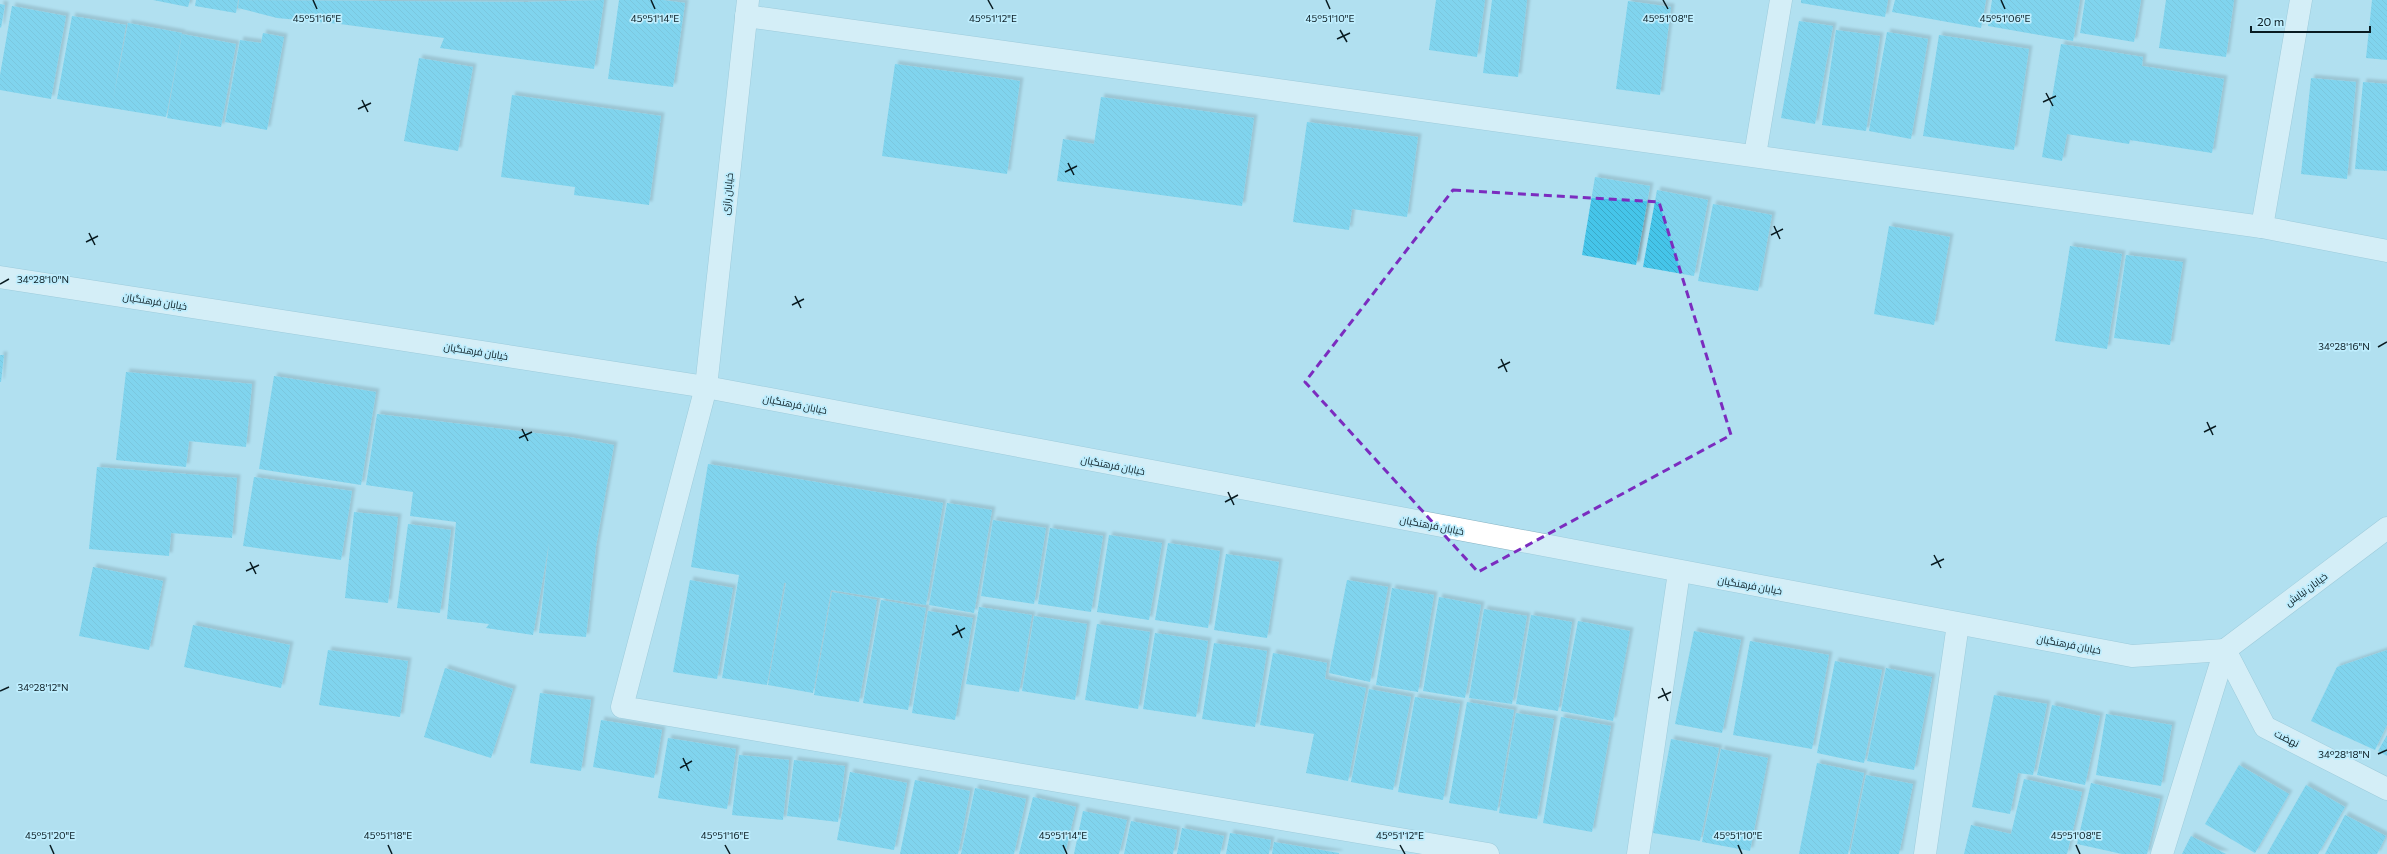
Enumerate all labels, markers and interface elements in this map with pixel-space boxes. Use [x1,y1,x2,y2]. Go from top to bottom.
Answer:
scale bar [2251,8,2370,34]
text: 45°51'16"E [293,12,341,24]
text: 45°51'14"E [631,12,679,24]
text: 45°51'12"E [969,12,1017,24]
text: 45°51'10"E [1306,12,1355,24]
text: 45°51'08"E [1643,12,1693,24]
text: 45°51'06"E [1980,12,2030,24]
text: 20 m [2257,14,2284,28]
street label: خیابان رازی [719,172,736,216]
text: 34°28'10"N [17,273,69,285]
street label: خیابان فرهنگیان [122,290,188,313]
street label: خیابان فرهنگیان [443,340,509,363]
text: 34°28'16"N [2318,340,2370,352]
street label: خیابان فرهنگیان [762,392,828,417]
street label: خیابان فرهنگیان [1080,453,1146,478]
street label: خیابان فرهنگیان [1399,513,1465,538]
street label: خیابان نیایش [2283,570,2330,609]
street label: خیابان فرهنگیان [1717,573,1783,598]
street label: خیابان فرهنگیان [2036,632,2102,657]
text: 34°28'12"N [17,681,69,693]
street label: نهضت [2272,727,2301,750]
text: 34°28'18"N [2318,748,2370,760]
text: 45°51'20"E [25,829,75,841]
text: 45°51'18"E [364,829,412,841]
text: 45°51'16"E [701,829,749,841]
text: 45°51'14"E [1039,829,1087,841]
text: 45°51'12"E [1376,829,1424,841]
text: 45°51'10"E [1714,829,1763,841]
text: 45°51'08"E [2051,829,2101,841]

